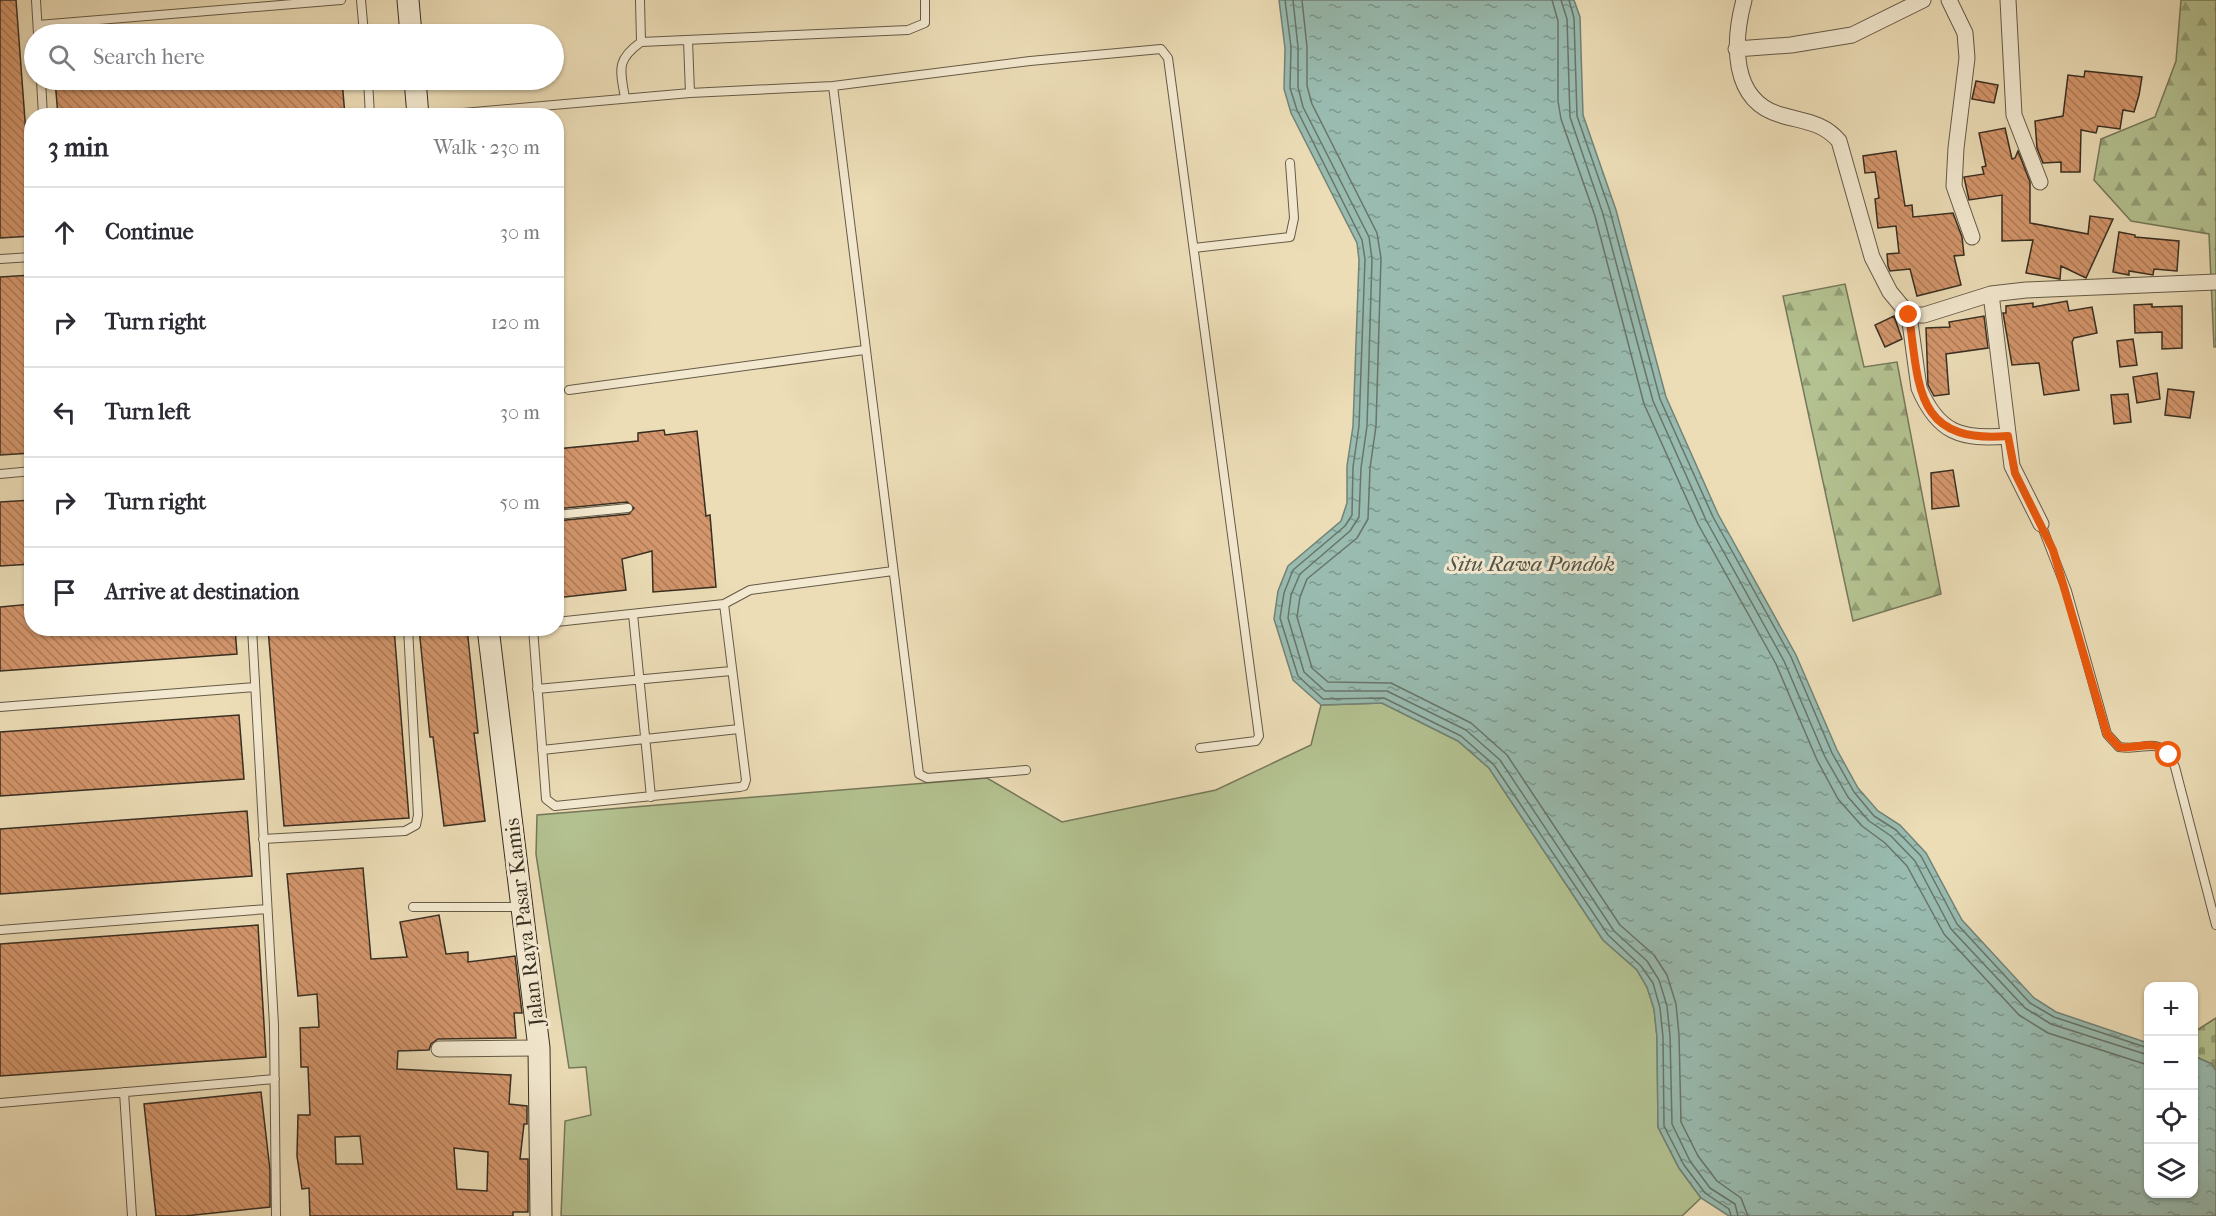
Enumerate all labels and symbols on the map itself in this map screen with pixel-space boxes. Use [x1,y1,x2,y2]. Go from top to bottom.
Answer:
route end [1895,301,1921,327]
water label: Situ Rawa Pondok [1446,551,1615,577]
route start [2155,741,2181,767]
street label: Jalan Raya Pasar Kamis [499,816,549,1029]

